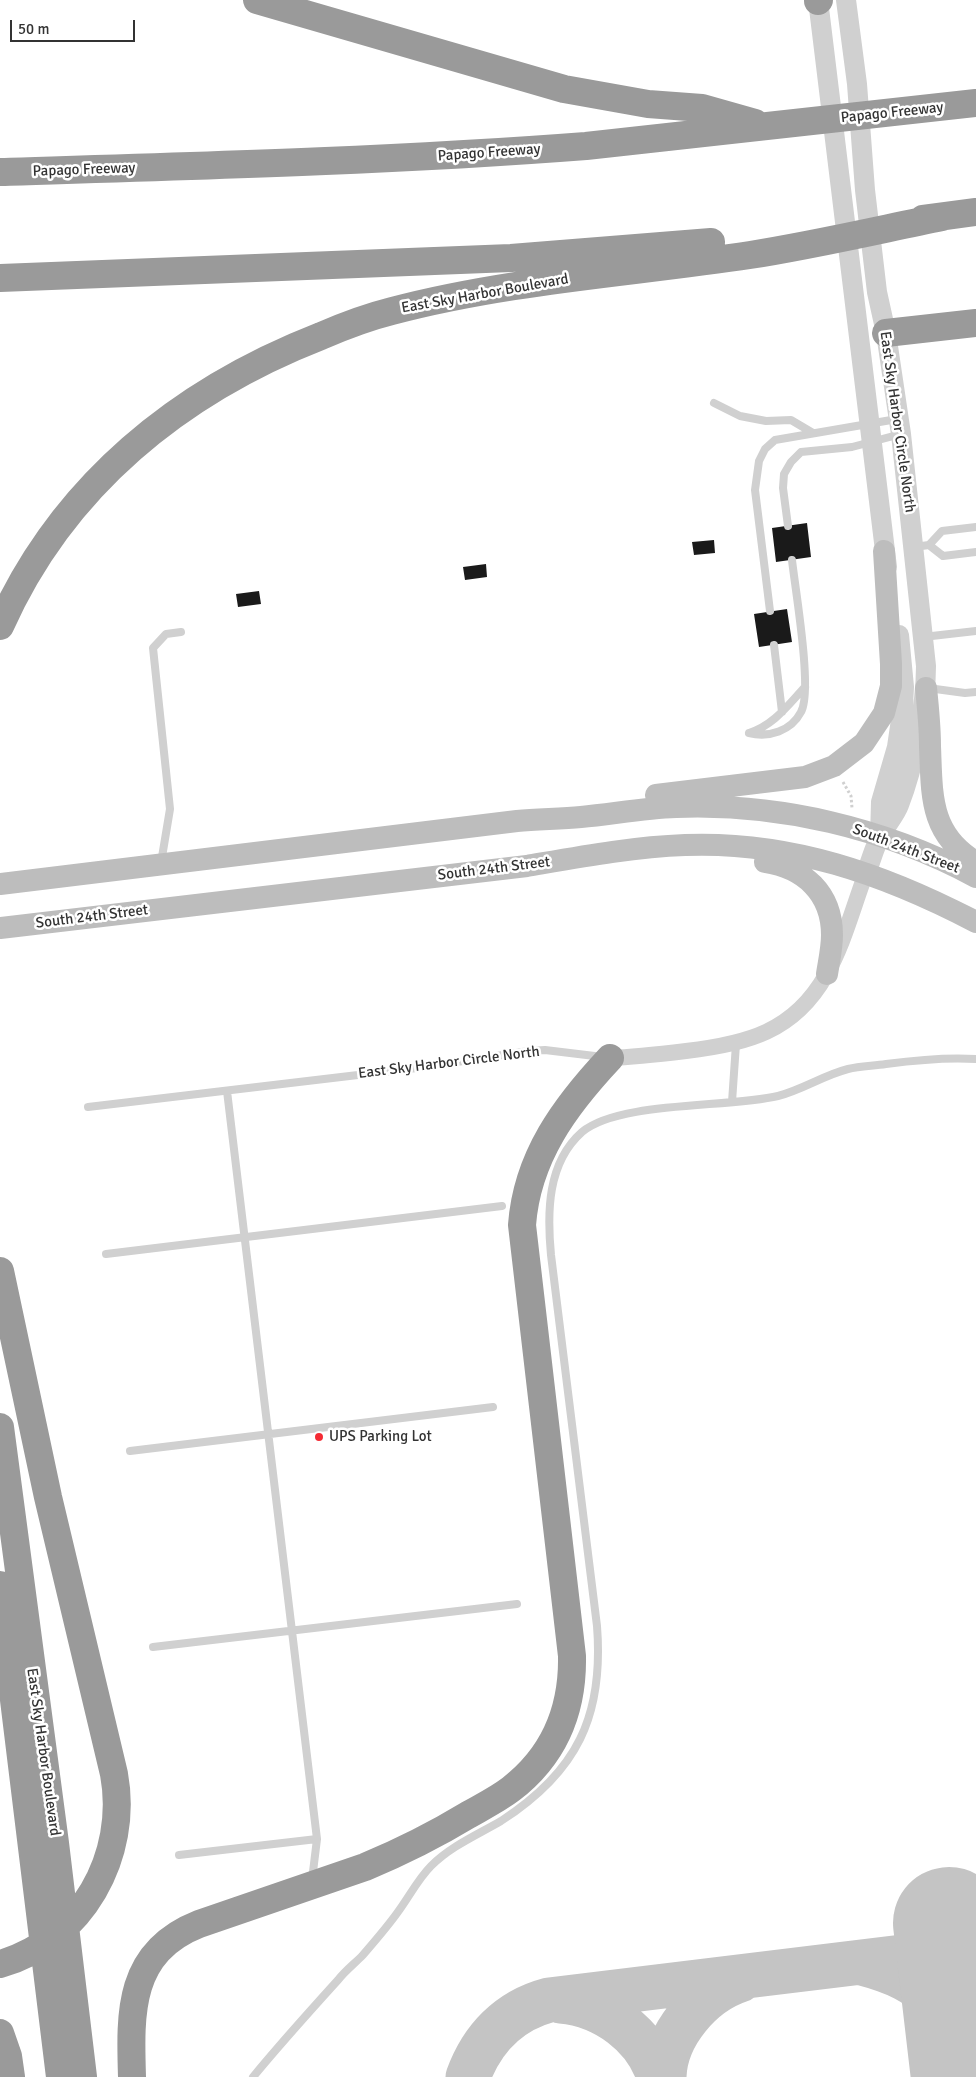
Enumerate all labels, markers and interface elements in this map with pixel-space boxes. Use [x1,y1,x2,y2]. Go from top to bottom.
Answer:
scale bar [12,10,138,42]
text: 50 m [18,20,49,38]
street label: Papago Freeway [840,99,944,127]
street label: Papago Freeway [437,140,541,166]
street label: Papago Freeway [32,159,136,181]
street label: East Sky Harbor Boulevard [400,270,570,318]
street label: East Sky Harbor Circle North [875,330,919,514]
street label: South 24th Street [850,820,962,878]
street label: South 24th Street [437,853,551,885]
street label: South 24th Street [35,901,149,933]
street label: East Sky Harbor Circle North [357,1043,541,1083]
place label: UPS Parking Lot [329,1428,432,1446]
marker: UPS Parking Lot [313,1431,325,1443]
street label: East Sky Harbor Boulevard [22,1667,64,1837]

